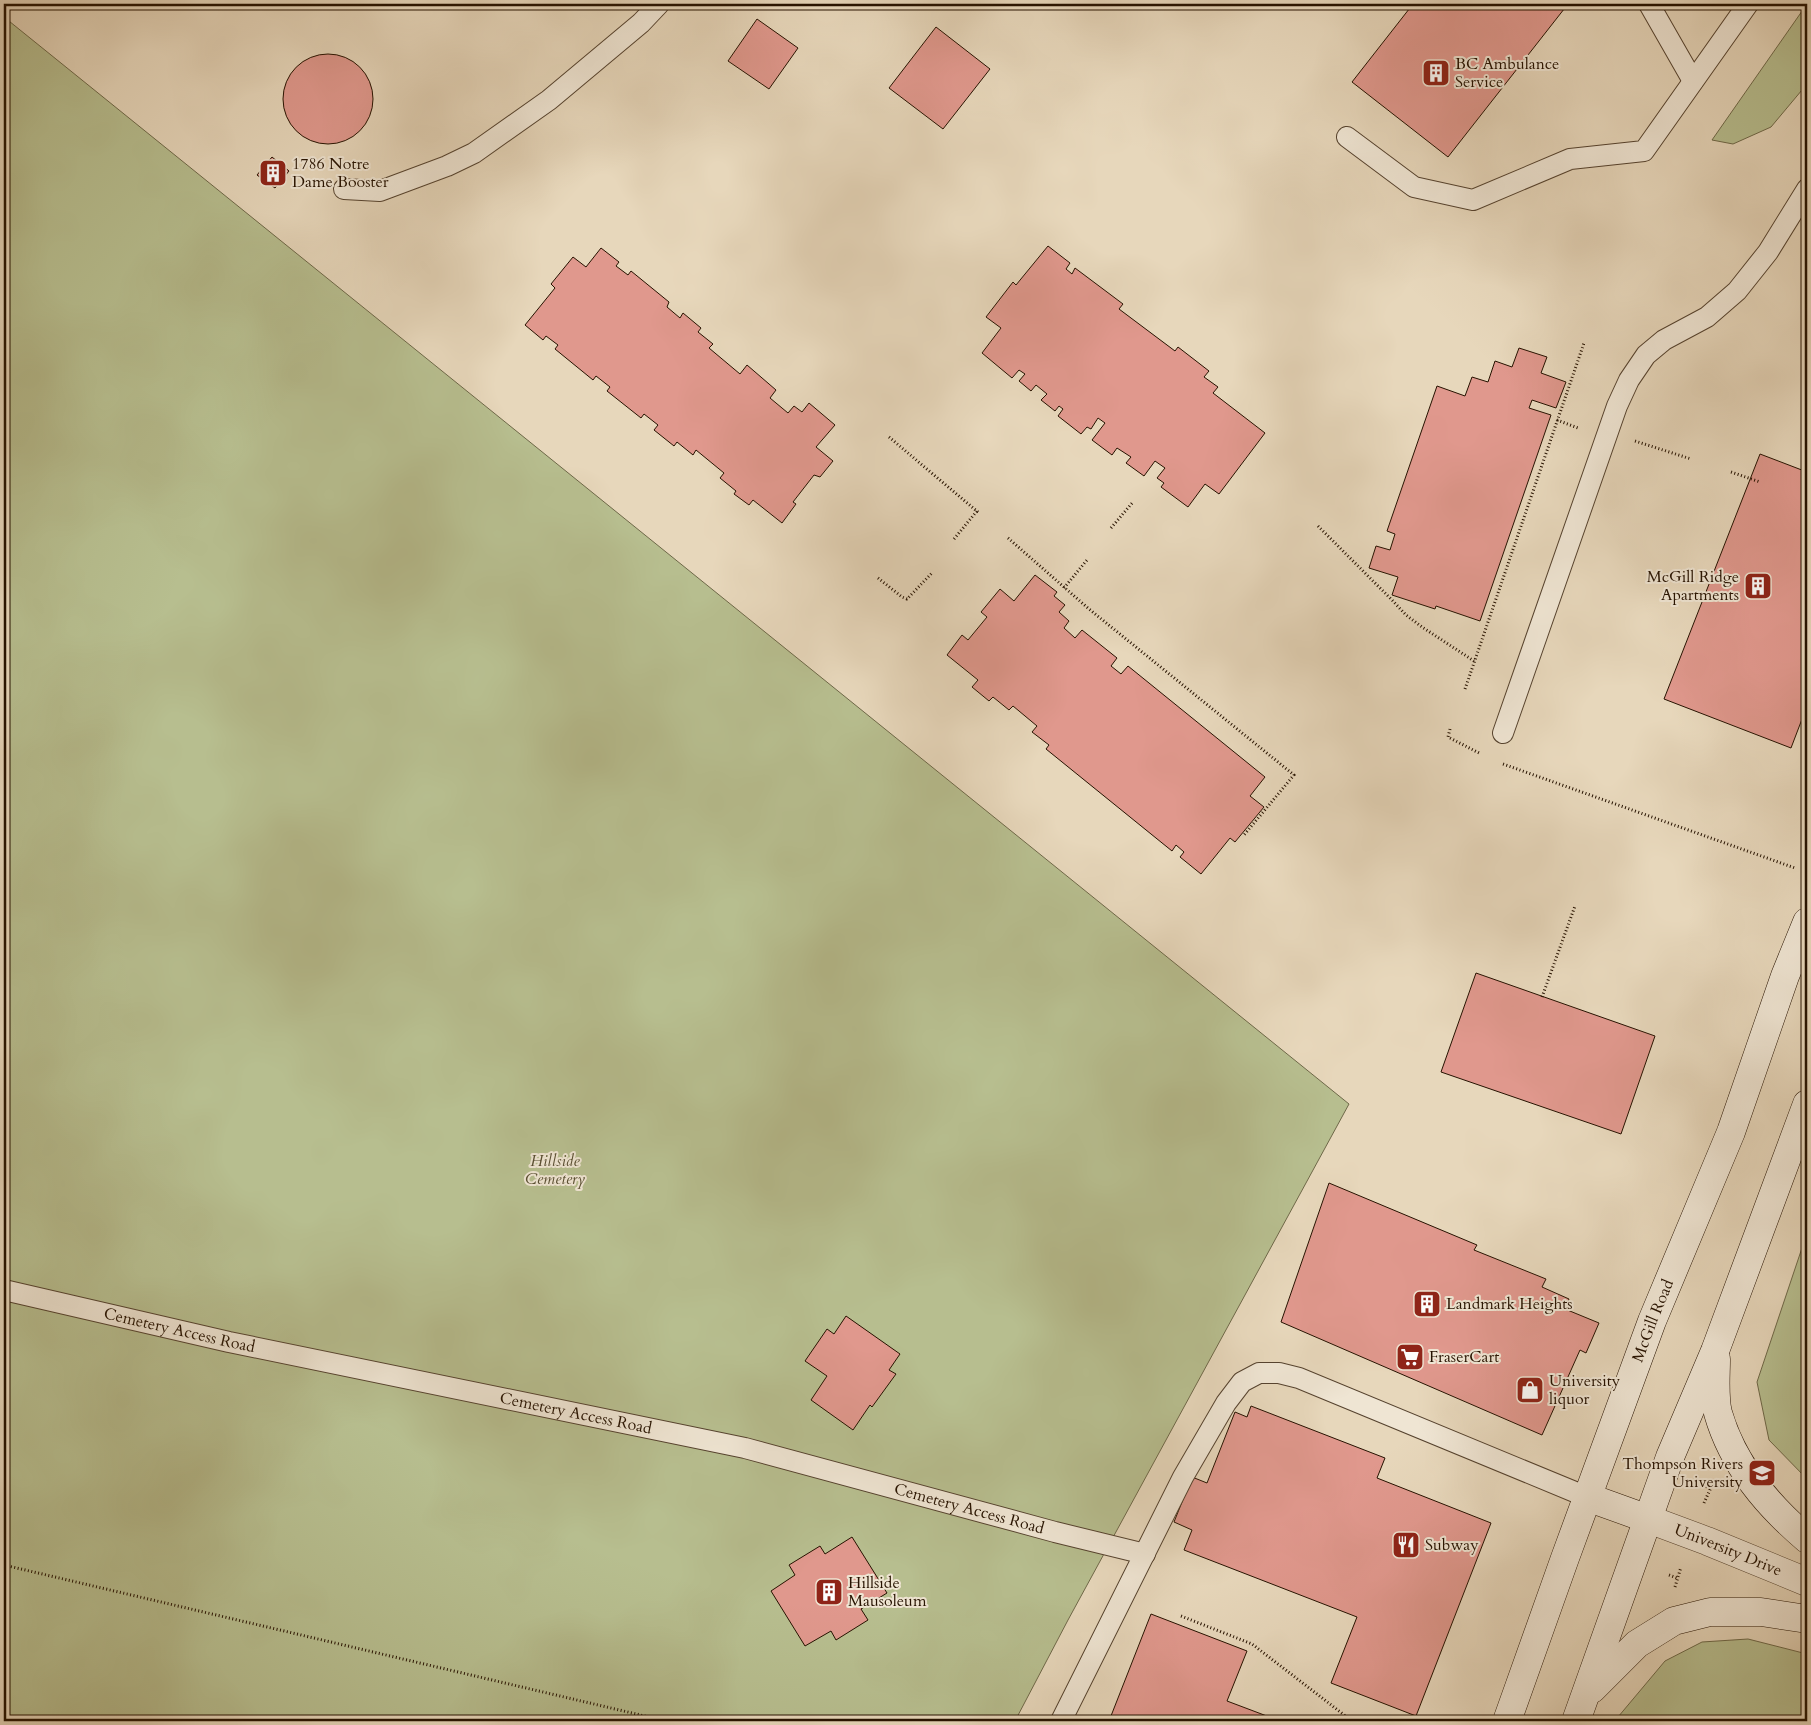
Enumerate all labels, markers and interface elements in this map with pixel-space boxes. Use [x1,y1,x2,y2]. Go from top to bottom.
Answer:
place label: BC Ambulance Service [1455,53,1559,93]
building icon: BC Ambulance Service [1421,58,1451,88]
place label: 1786 Notre Dame Booster [292,153,389,193]
building icon: 1786 Notre Dame Booster [258,158,288,188]
place label: McGill Ridge Apartments [1647,566,1739,606]
building icon: McGill Ridge Apartments [1743,571,1773,601]
park label: Hillside Cemetery [525,1150,585,1190]
street label: McGill Road [1627,1276,1679,1365]
building icon: Landmark Heights [1412,1289,1442,1319]
place label: Landmark Heights [1446,1293,1573,1315]
street label: Cemetery Access Road [102,1302,258,1358]
supermarket icon: FraserCart [1395,1342,1425,1372]
place label: FraserCart [1429,1346,1499,1368]
place label: University liquor [1549,1370,1621,1410]
shop icon: University liquor [1515,1375,1545,1405]
street label: Cemetery Access Road [498,1387,654,1440]
place label: Thompson Rivers University [1622,1453,1744,1493]
school or university icon: Thompson Rivers University [1747,1458,1777,1488]
street label: Cemetery Access Road [892,1478,1047,1540]
street label: University Drive [1671,1519,1785,1582]
restaurant icon: Subway [1391,1530,1421,1560]
place label: Subway [1425,1534,1479,1556]
place label: Hillside Mausoleum [848,1572,927,1612]
building icon: Hillside Mausoleum [814,1577,844,1607]

